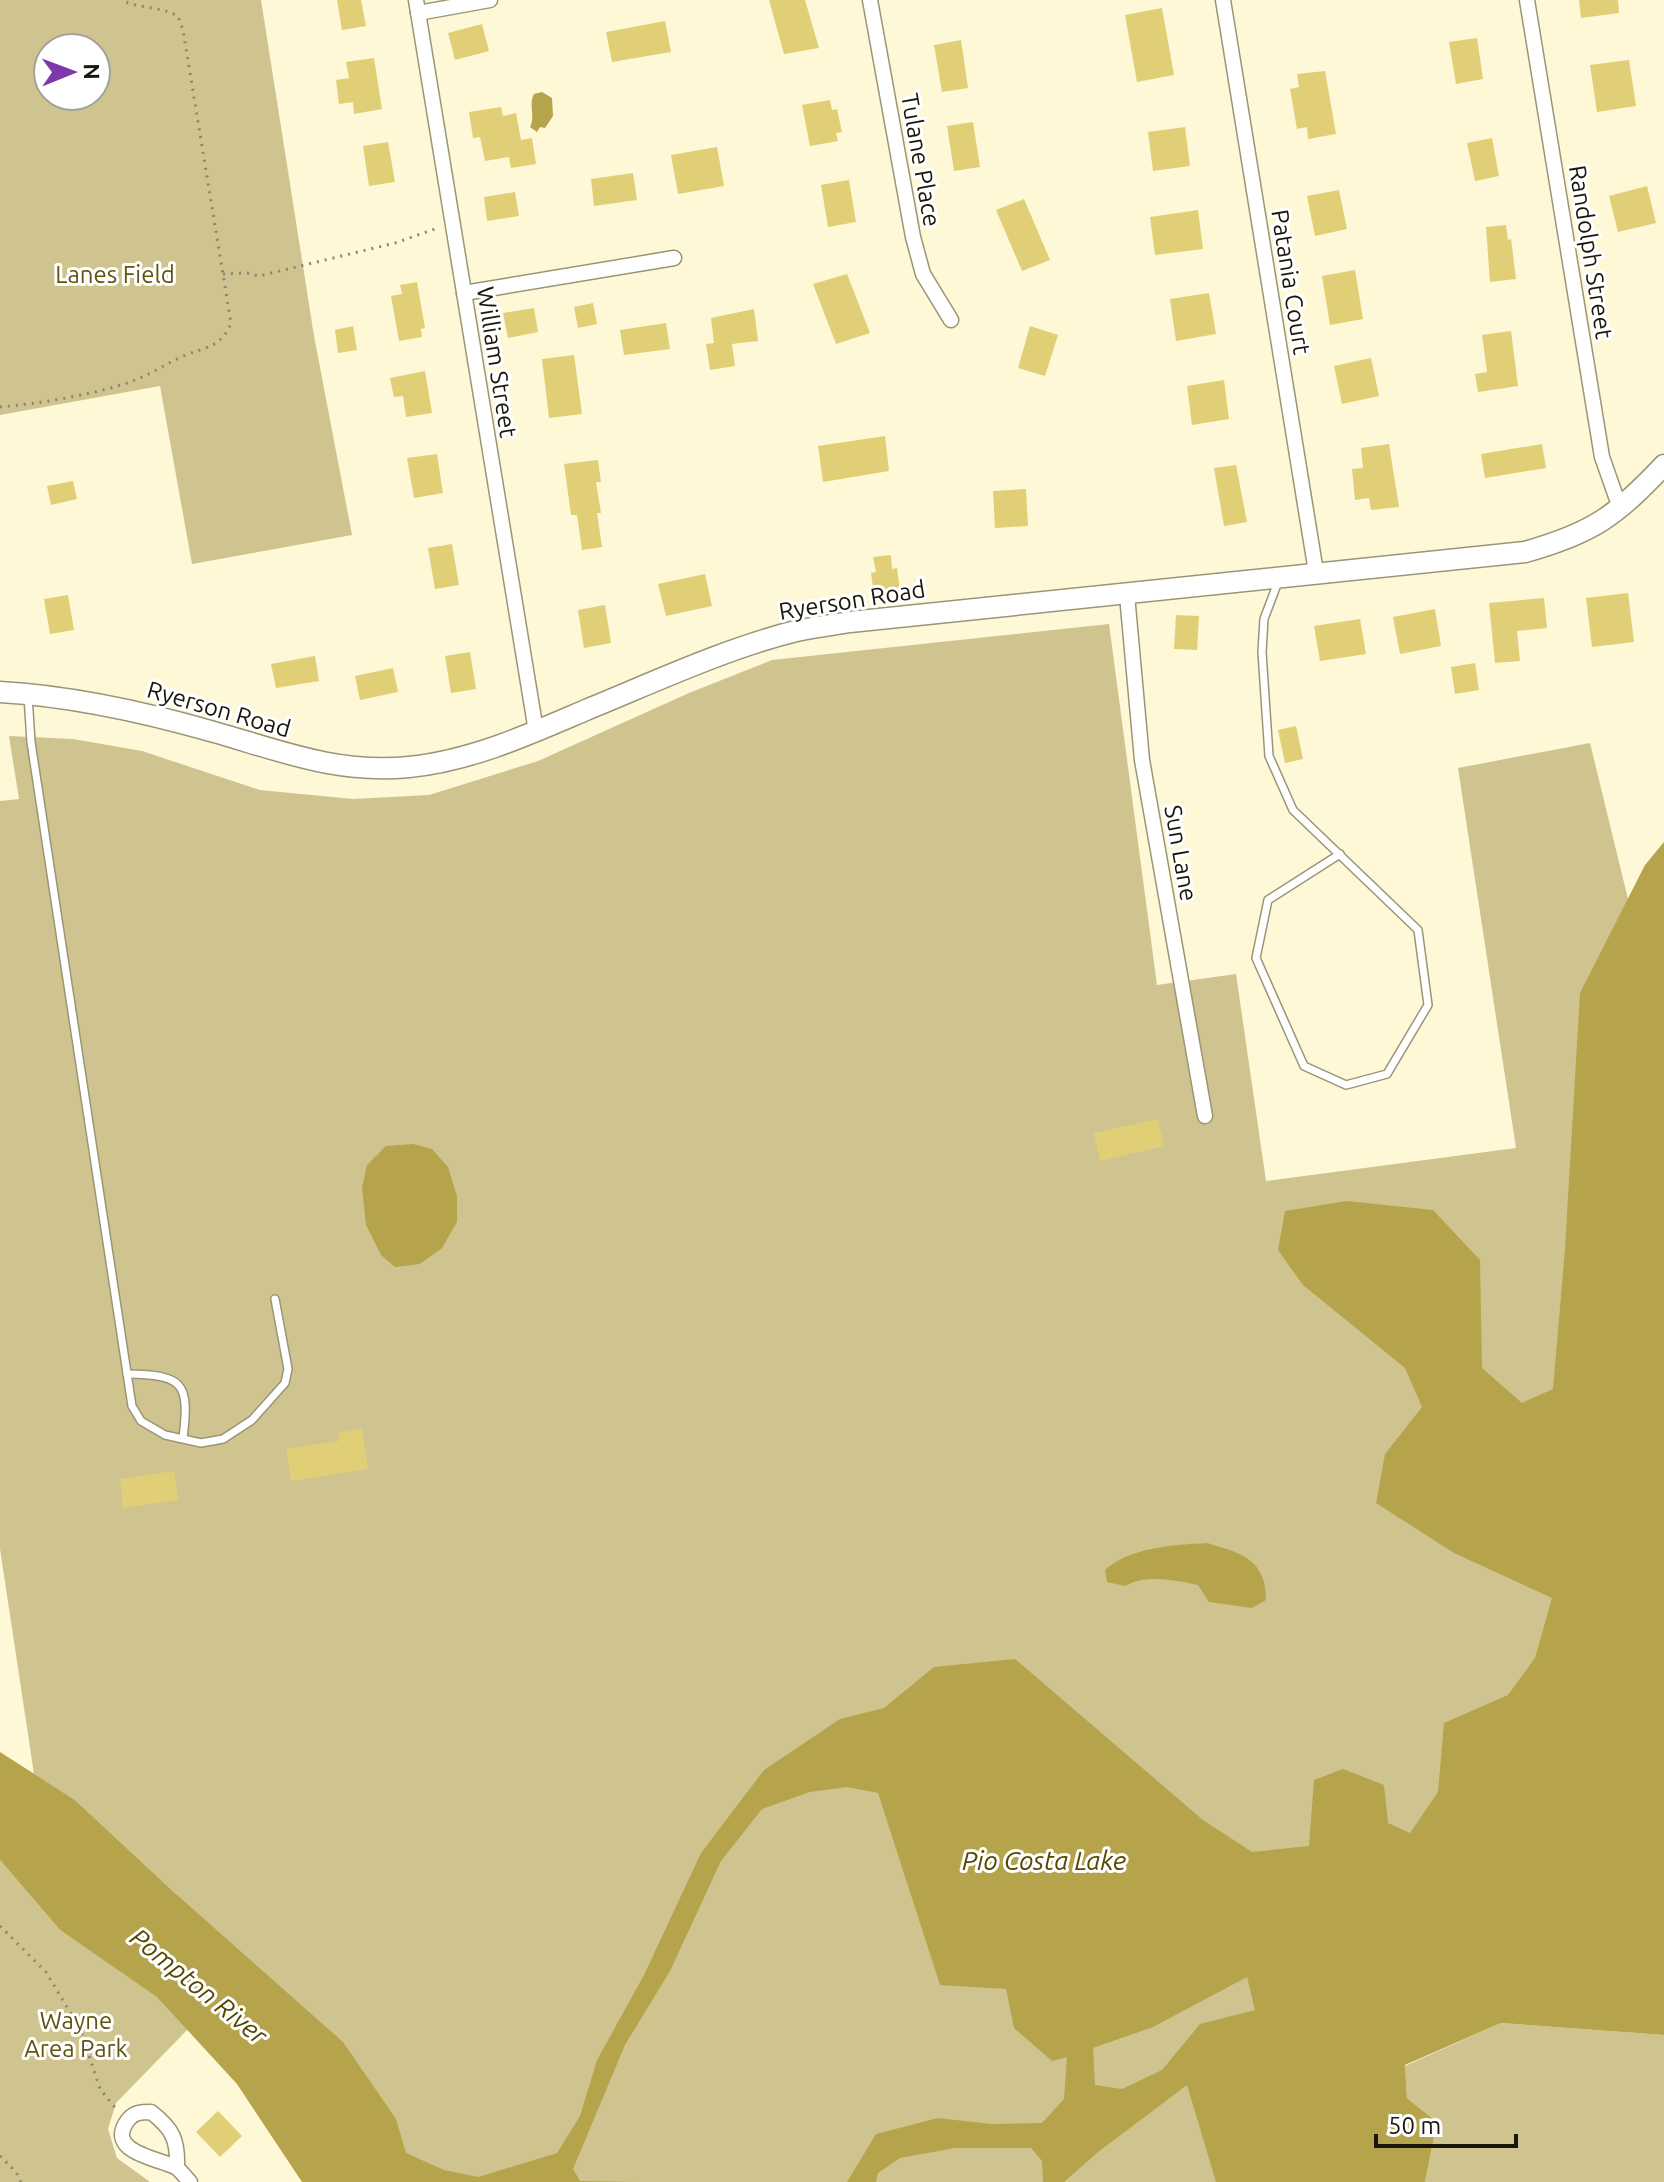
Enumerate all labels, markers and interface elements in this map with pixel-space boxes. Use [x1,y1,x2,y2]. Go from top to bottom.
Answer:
north arrow [32,32,112,112]
text: N [80,63,105,80]
street label: Tulane Place [896,91,946,229]
street label: Randolph Street [1564,163,1618,341]
street label: Patania Court [1266,208,1316,357]
park label: Lanes Field [55,261,175,288]
street label: William Street [472,285,522,440]
street label: Ryerson Road [777,575,927,625]
street label: Ryerson Road [144,676,294,742]
street label: Sun Lane [1159,803,1203,903]
water label: Pio Costa Lake [962,1846,1126,1875]
water label: Pompton River [125,1922,274,2051]
park label: Wayne Area Park [24,2007,128,2062]
scale bar [1376,2098,1516,2148]
text: 50 m [1388,2112,1441,2139]

